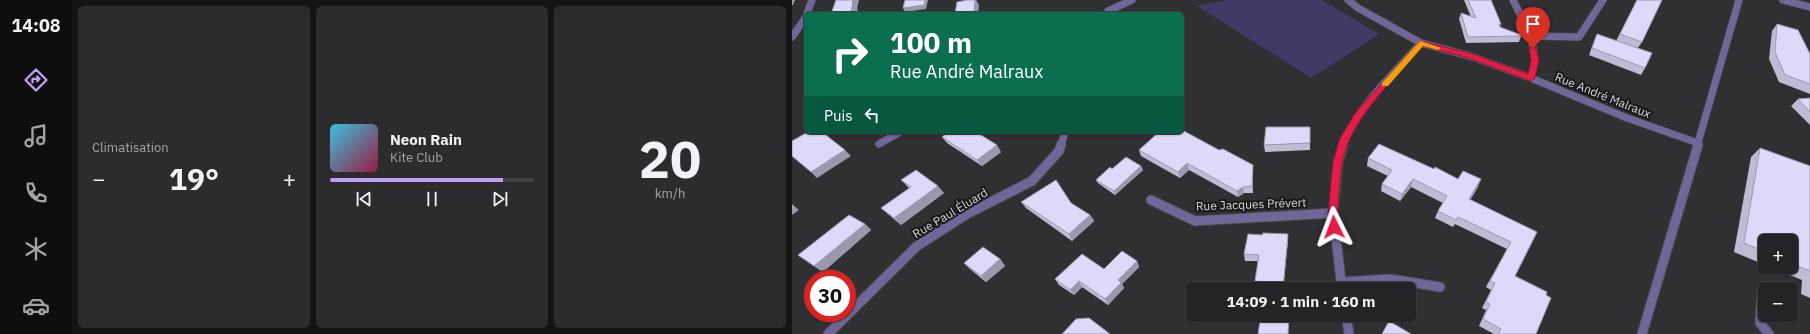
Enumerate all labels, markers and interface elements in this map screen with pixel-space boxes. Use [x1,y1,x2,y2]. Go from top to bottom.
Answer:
pin [1516,7.0,1550,48]
icon: arrive [1522,13,1544,35]
text: 14:08 [11,14,61,37]
text: 100 m [890,24,972,61]
icon: right [824,28,876,80]
text: Rue André Malraux [890,60,1043,83]
icon: directions [22,66,50,94]
street label: Rue André Malraux [1553,69,1653,121]
icon: left [861,104,883,126]
text: Puis [824,106,853,125]
icon: music [22,122,50,150]
text: 20 [639,125,701,192]
text: Neon Rain [390,130,462,149]
text: Climatisation [92,139,169,156]
text: Kite Club [390,149,443,166]
text: 19° [169,159,219,198]
text: − [92,164,105,193]
text: + [283,164,296,193]
icon: phone [22,179,50,207]
text: km/h [655,185,685,202]
street label: Rue Paul Éluard [910,185,990,241]
icon: previous [353,188,375,210]
icon: pause [421,188,443,210]
icon: next [489,188,511,210]
street label: Rue Jacques Prévert [1196,195,1306,213]
position arrow [1313,206,1355,248]
map controls [1758,234,1798,322]
button: + [1758,234,1798,274]
icon: climate [22,235,50,263]
speed limit sign: 30 [804,270,856,322]
button: − [1758,282,1798,322]
icon: car [22,292,50,320]
text: 14:09 · 1 min · 160 m [1227,292,1375,311]

